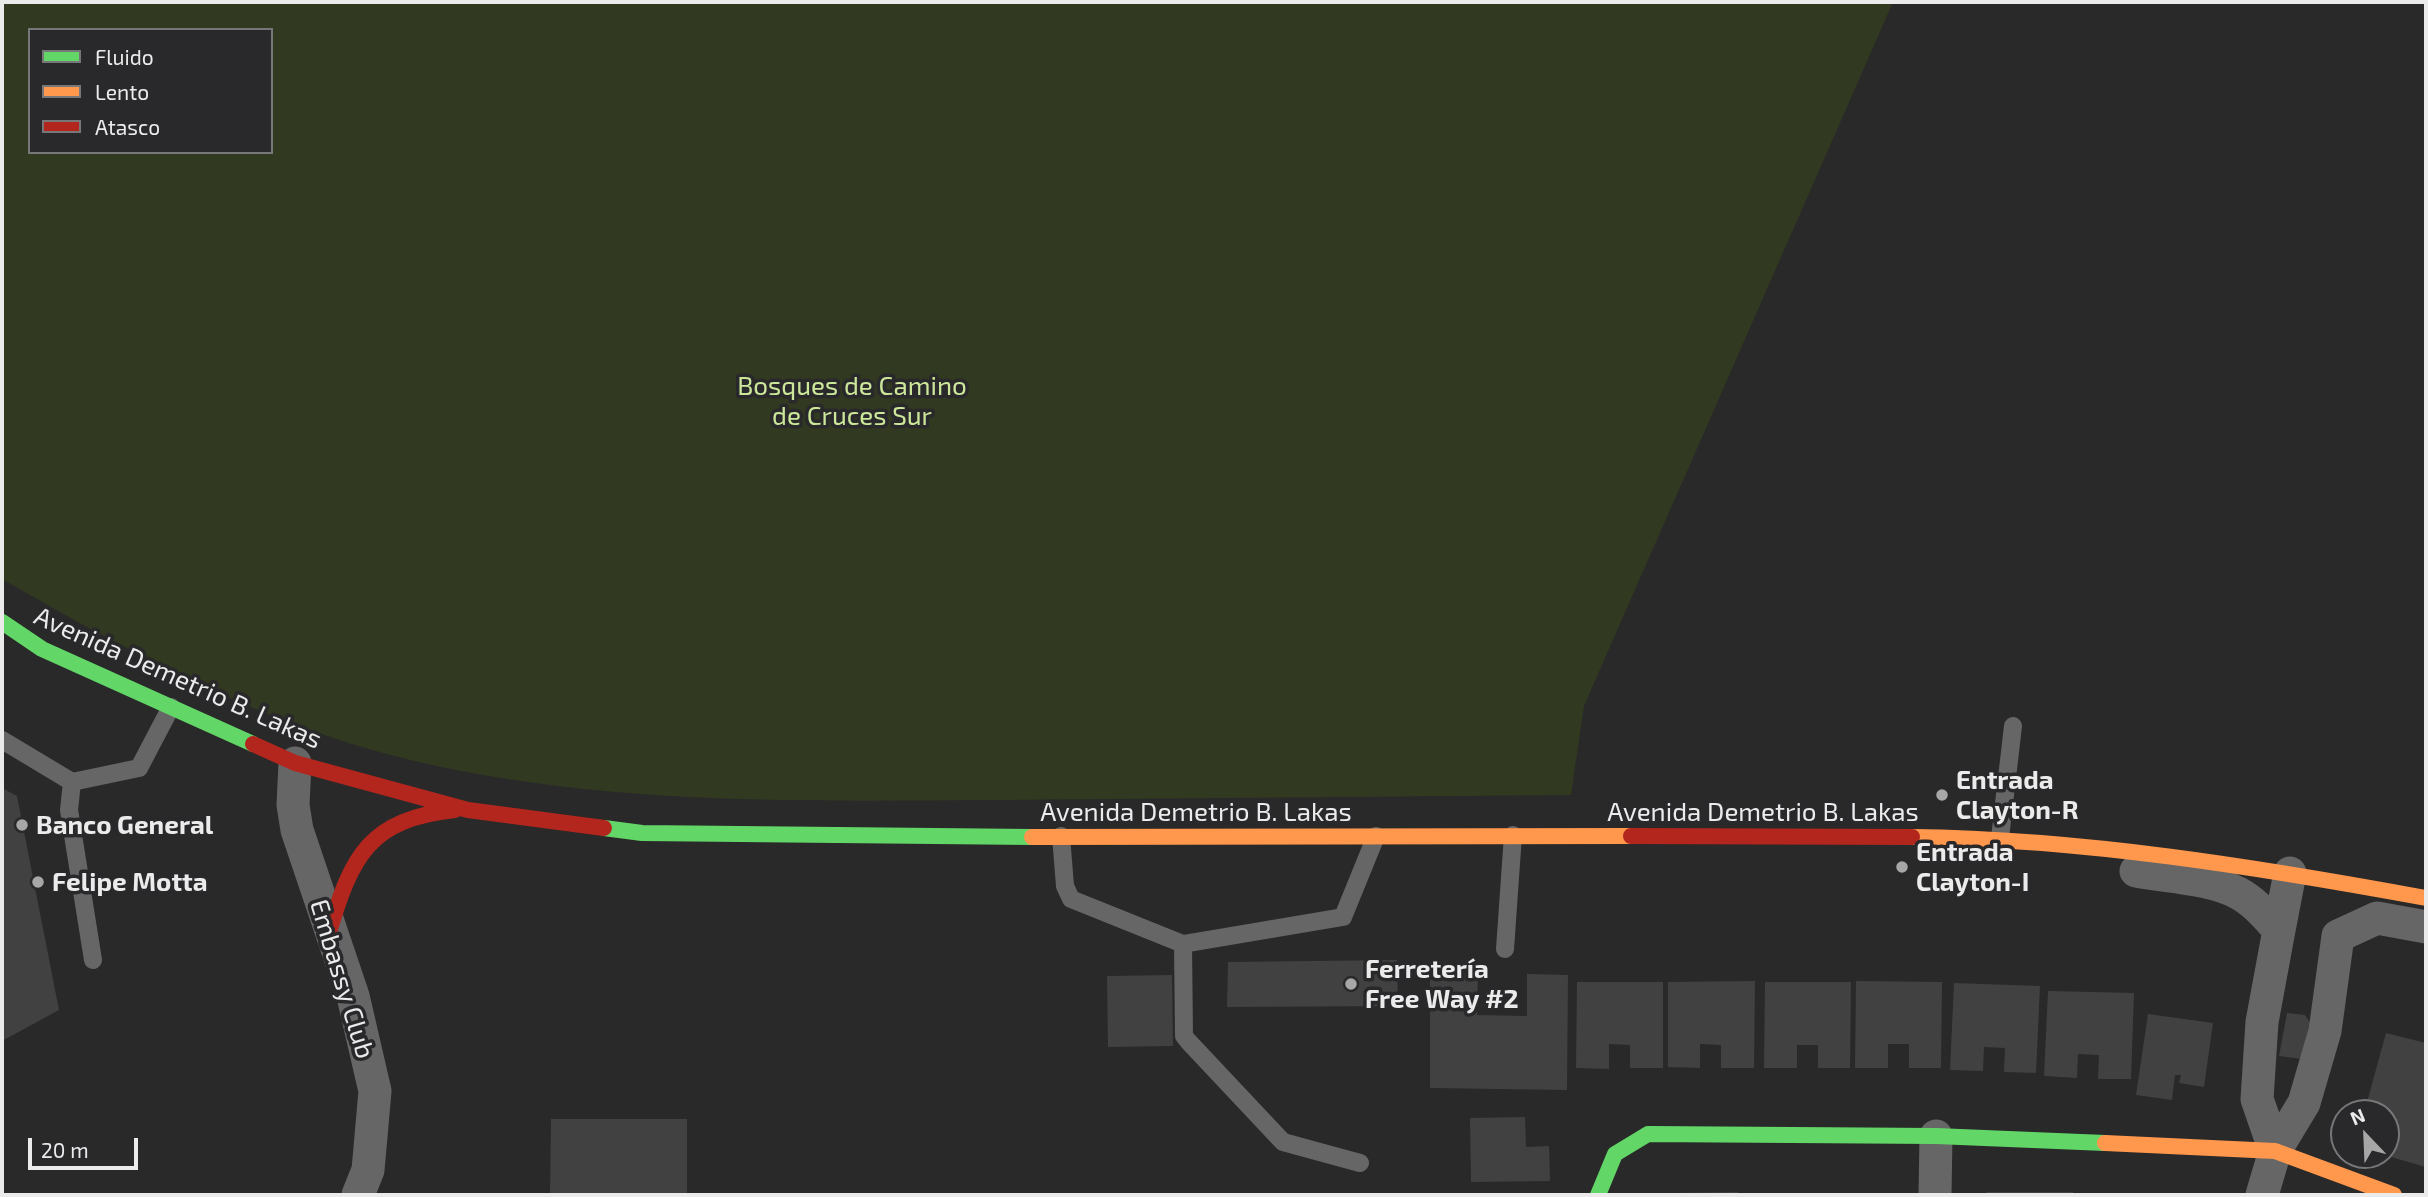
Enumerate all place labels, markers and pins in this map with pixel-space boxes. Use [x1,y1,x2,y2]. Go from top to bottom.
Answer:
place label: Entrada Clayton-R [1956,764,2078,826]
marker: Entrada Clayton-R [1934,787,1950,803]
place label: Banco General [36,809,213,841]
marker: Banco General [14,817,30,833]
place label: Entrada Clayton-I [1916,836,2029,898]
marker: Entrada Clayton-I [1894,859,1910,875]
place label: Felipe Motta [52,866,208,898]
marker: Felipe Motta [30,874,46,890]
place label: Ferretería Free Way #2 [1365,953,1519,1014]
marker: Ferretería Free Way #2 [1343,976,1359,992]

